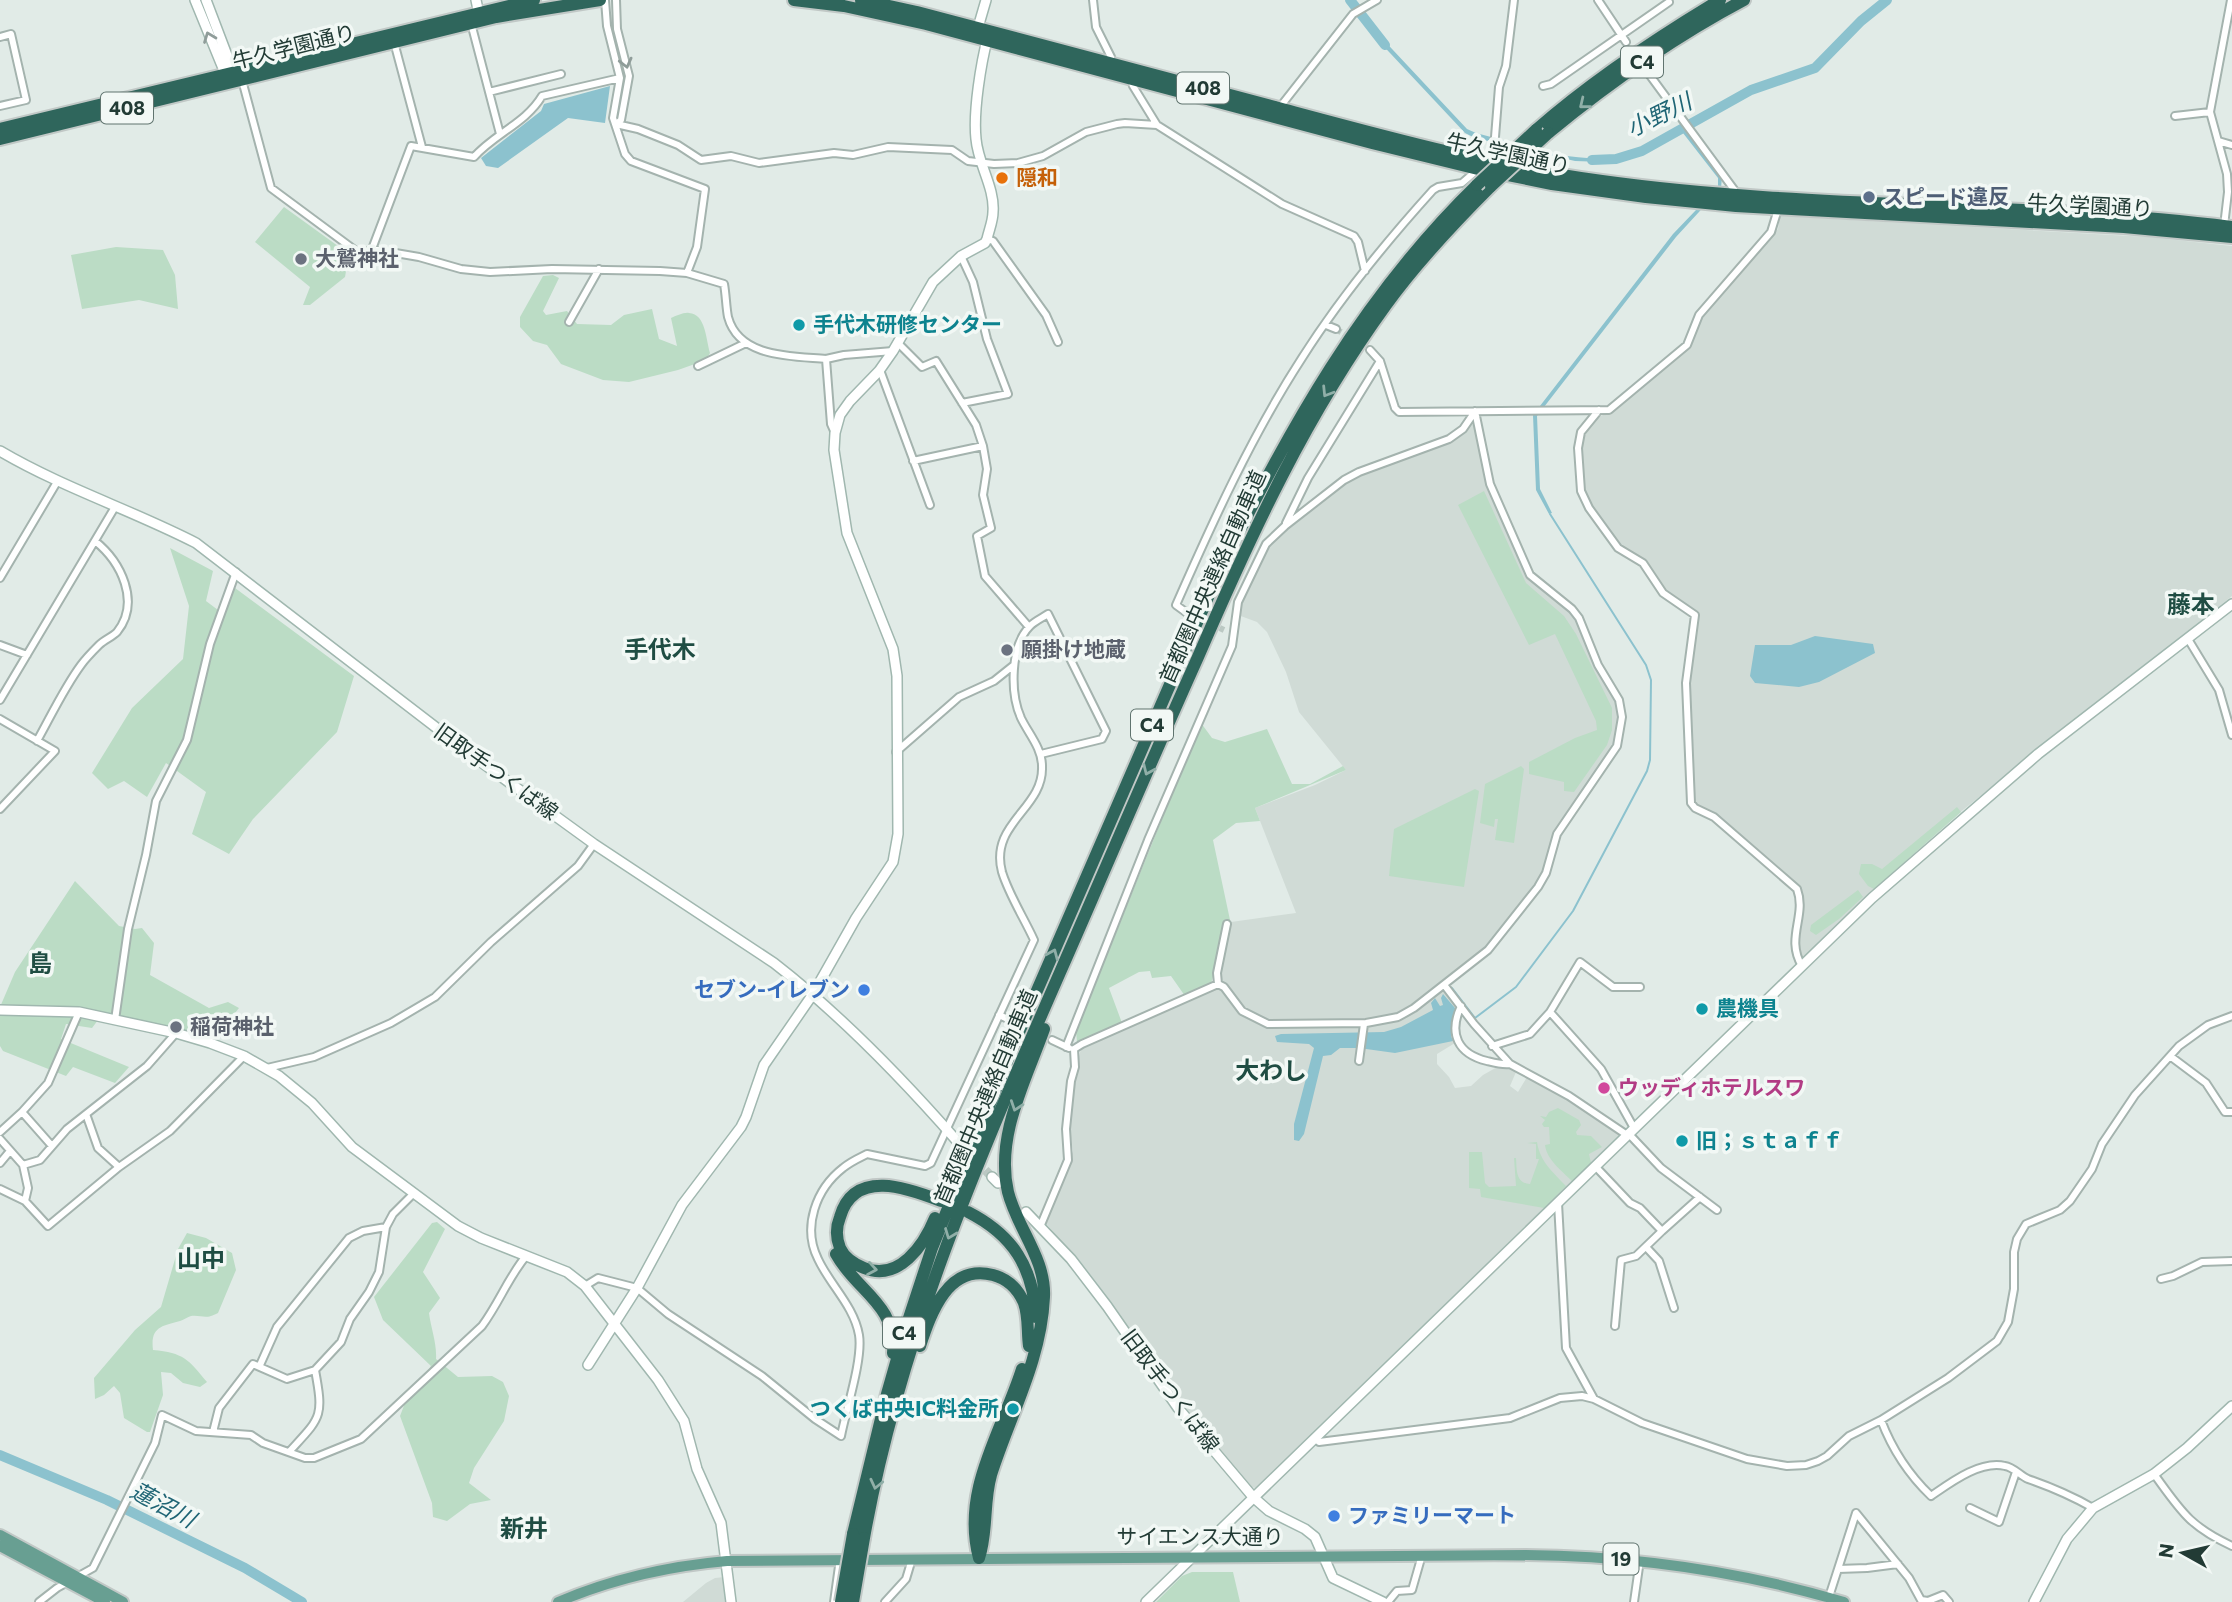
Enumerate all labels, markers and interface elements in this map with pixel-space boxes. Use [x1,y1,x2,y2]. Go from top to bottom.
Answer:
street label: 牛久学園通り [229,18,358,73]
one-way arrow [204,31,218,43]
road number: C4 [1621,46,1663,78]
one-way arrow [617,57,632,69]
road number: 408 [1177,72,1229,104]
water label: 小野川 [1621,85,1698,142]
road number: 408 [101,92,153,124]
one-way arrow [1580,96,1592,109]
street label: 牛久学園通り [1444,127,1573,178]
place label: 隠和 [1016,164,1058,189]
marker: 隠和 [994,170,1010,186]
place label: スピード違反 [1883,183,2009,208]
marker: スピード違反 [1861,189,1877,205]
street label: 牛久学園通り [2027,189,2154,220]
place label: 大鷲神社 [315,245,399,270]
marker: 大鷲神社 [293,251,309,267]
place label: 手代木研修センター [813,311,1002,336]
marker: 手代木研修センター [791,317,807,333]
one-way arrow [1323,385,1336,398]
street label: 首都圏中央連絡自動車道 [1153,466,1270,687]
district label: 藤本 [2167,589,2215,618]
district label: 手代木 [624,634,696,663]
place label: 願掛け地蔵 [1021,636,1126,661]
marker: 願掛け地蔵 [999,642,1015,658]
road number: C4 [1131,710,1173,740]
street label: 旧取手つくば線 [430,717,564,824]
one-way arrow [1142,763,1156,776]
district label: 島 [28,948,52,977]
one-way arrow [1045,948,1059,961]
place label: セブン-イレブン [694,976,850,1001]
marker: セブン-イレブン [856,982,872,998]
street label: 首都圏中央連絡自動車道 [928,985,1041,1208]
place label: 農機具 [1716,995,1779,1020]
marker: 農機具 [1694,1001,1710,1017]
place label: 稲荷神社 [190,1013,274,1038]
marker: 稲荷神社 [168,1019,184,1035]
district label: 大わし [1235,1055,1307,1084]
place label: ウッディホテルスワ [1618,1074,1806,1099]
marker: ウッディホテルスワ [1596,1080,1612,1096]
one-way arrow [1010,1099,1024,1111]
place label: 旧；ｓｔａｆｆ [1696,1127,1843,1152]
marker: 旧；ｓｔａｆｆ [1674,1133,1690,1149]
one-way arrow [944,1228,958,1240]
district label: 山中 [177,1243,225,1272]
one-way arrow [866,1261,878,1276]
road number: C4 [883,1317,925,1348]
street label: 旧取手つくば線 [1117,1324,1225,1456]
place label: つくば中央IC料金所 [810,1395,999,1420]
marker: つくば中央IC料金所 [1005,1401,1021,1417]
water label: 蓮沼川 [126,1476,203,1534]
one-way arrow [870,1478,884,1490]
place label: ファミリーマート [1348,1502,1516,1527]
marker: ファミリーマート [1326,1508,1342,1524]
district label: 新井 [500,1513,548,1542]
north arrow [2148,1518,2218,1588]
street label: サイエンス大通り [1116,1523,1284,1548]
text: N [2153,1542,2178,1559]
road number: 19 [1604,1544,1638,1574]

